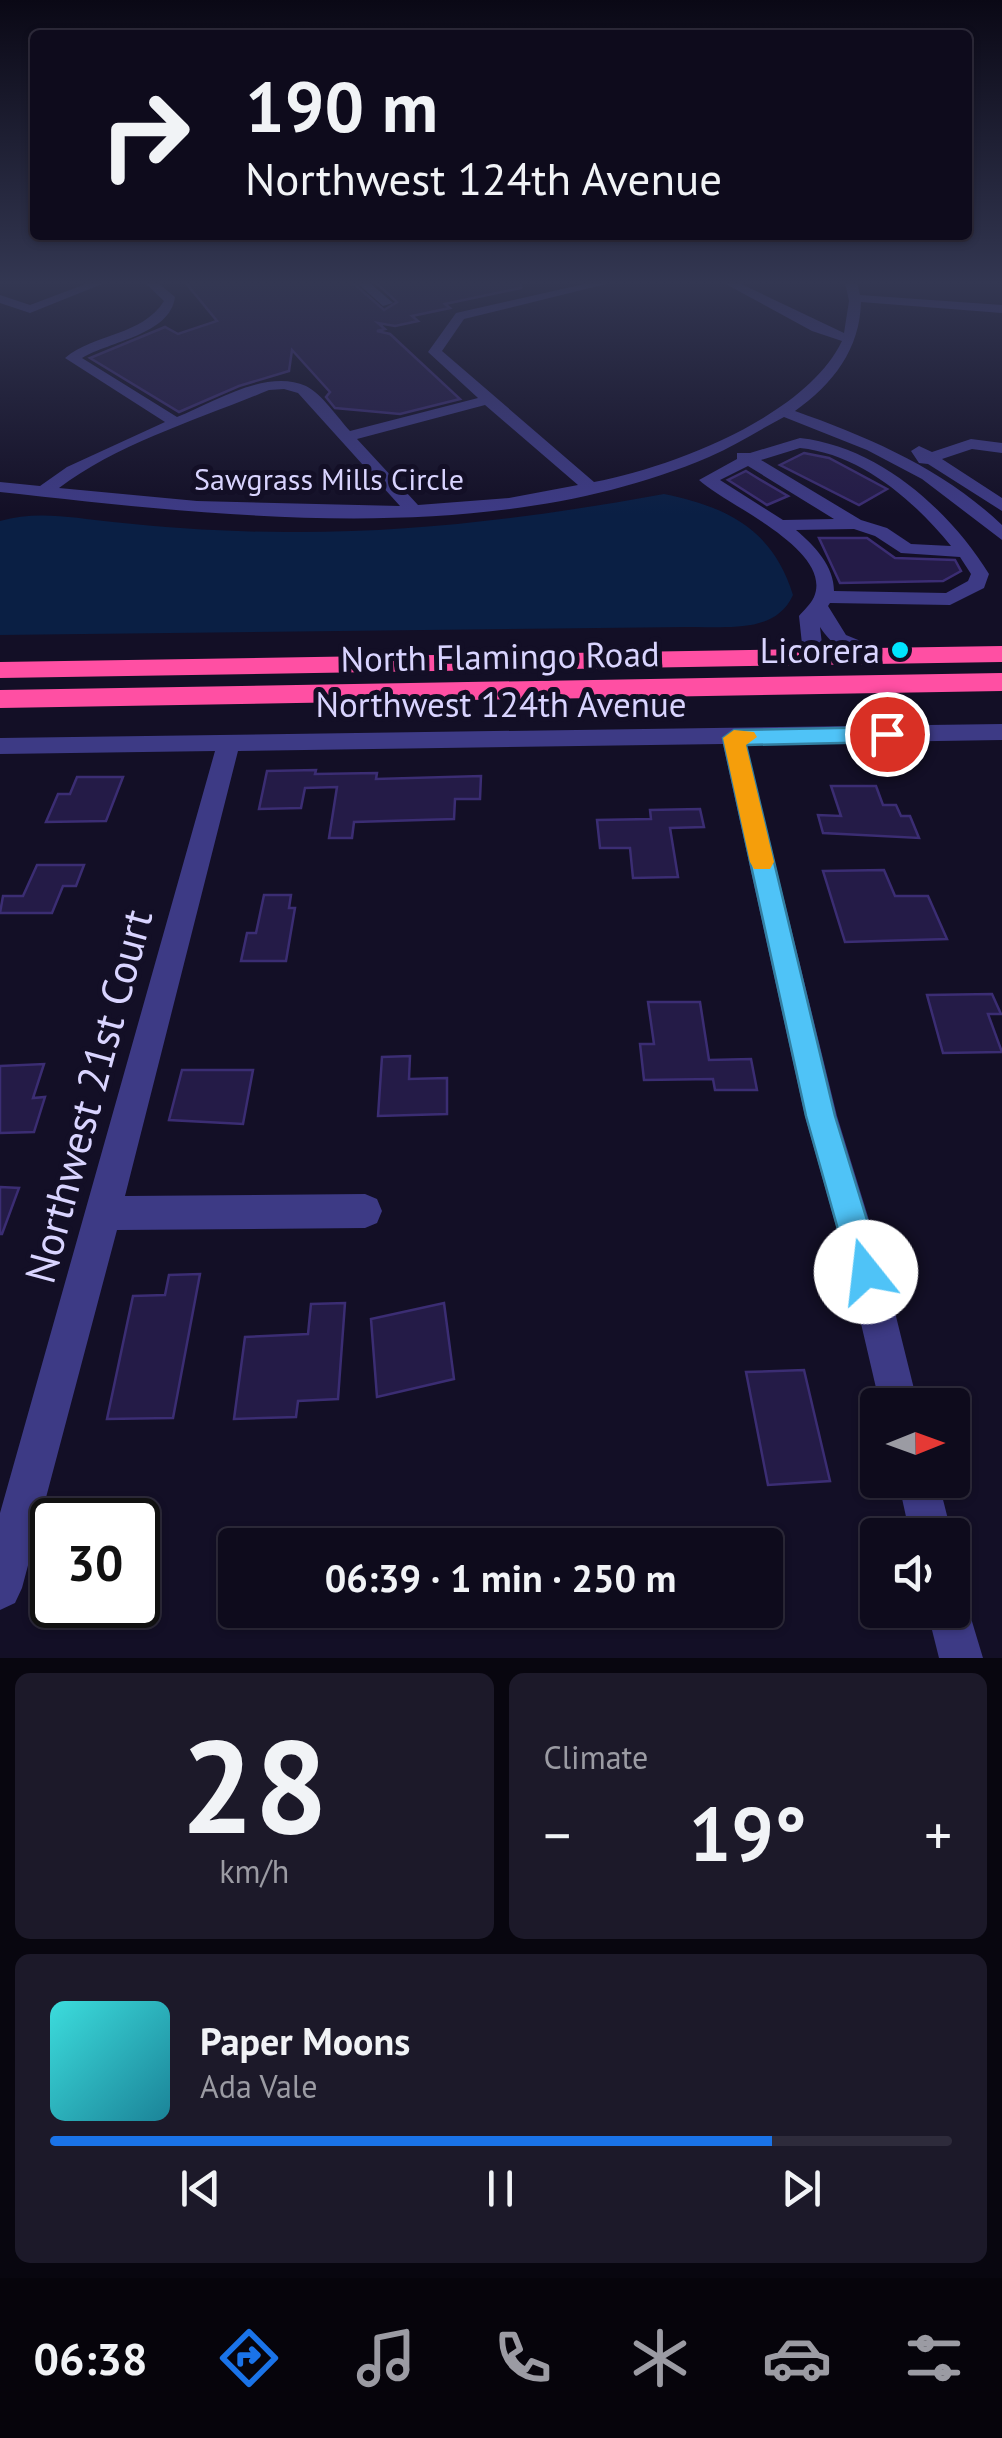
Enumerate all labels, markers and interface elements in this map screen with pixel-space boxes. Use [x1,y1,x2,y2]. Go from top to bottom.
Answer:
text: 190 m [245,61,438,151]
icon: right [80,70,210,200]
text: Northwest 124th Avenue [245,149,722,207]
street label: Sawgrass Mills Circle [194,459,464,498]
place label: Licorera [760,627,880,673]
street label: North Flamingo Road [340,630,660,682]
marker: Licorera [889,639,911,661]
street label: Northwest 124th Avenue [315,681,687,727]
pin [845,692,930,777]
icon: arrive [860,707,915,762]
street label: Northwest 21st Court [12,903,164,1289]
position arrow [814,1220,918,1324]
north arrow [860,1388,970,1498]
map controls [860,1388,970,1628]
speed limit sign: 30 [30,1498,160,1628]
button: sound [860,1518,970,1628]
text: 06:39 · 1 min · 250 m [325,1553,676,1602]
text: 28 [181,1701,328,1869]
text: Climate [544,1736,648,1778]
text: 19° [689,1785,807,1882]
text: − [544,1799,571,1870]
text: + [924,1799,952,1870]
text: km/h [219,1850,289,1892]
text: Paper Moons [200,2016,410,2065]
text: Ada Vale [200,2065,317,2107]
icon: previous [173,2161,228,2216]
icon: pause [473,2161,528,2216]
icon: next [774,2161,829,2216]
icon: directions [214,2323,284,2393]
icon: music [351,2323,421,2393]
icon: phone [488,2323,558,2393]
icon: climate [625,2323,695,2393]
icon: car [762,2323,832,2393]
icon: filters [899,2323,969,2393]
text: 06:38 [33,2329,148,2387]

